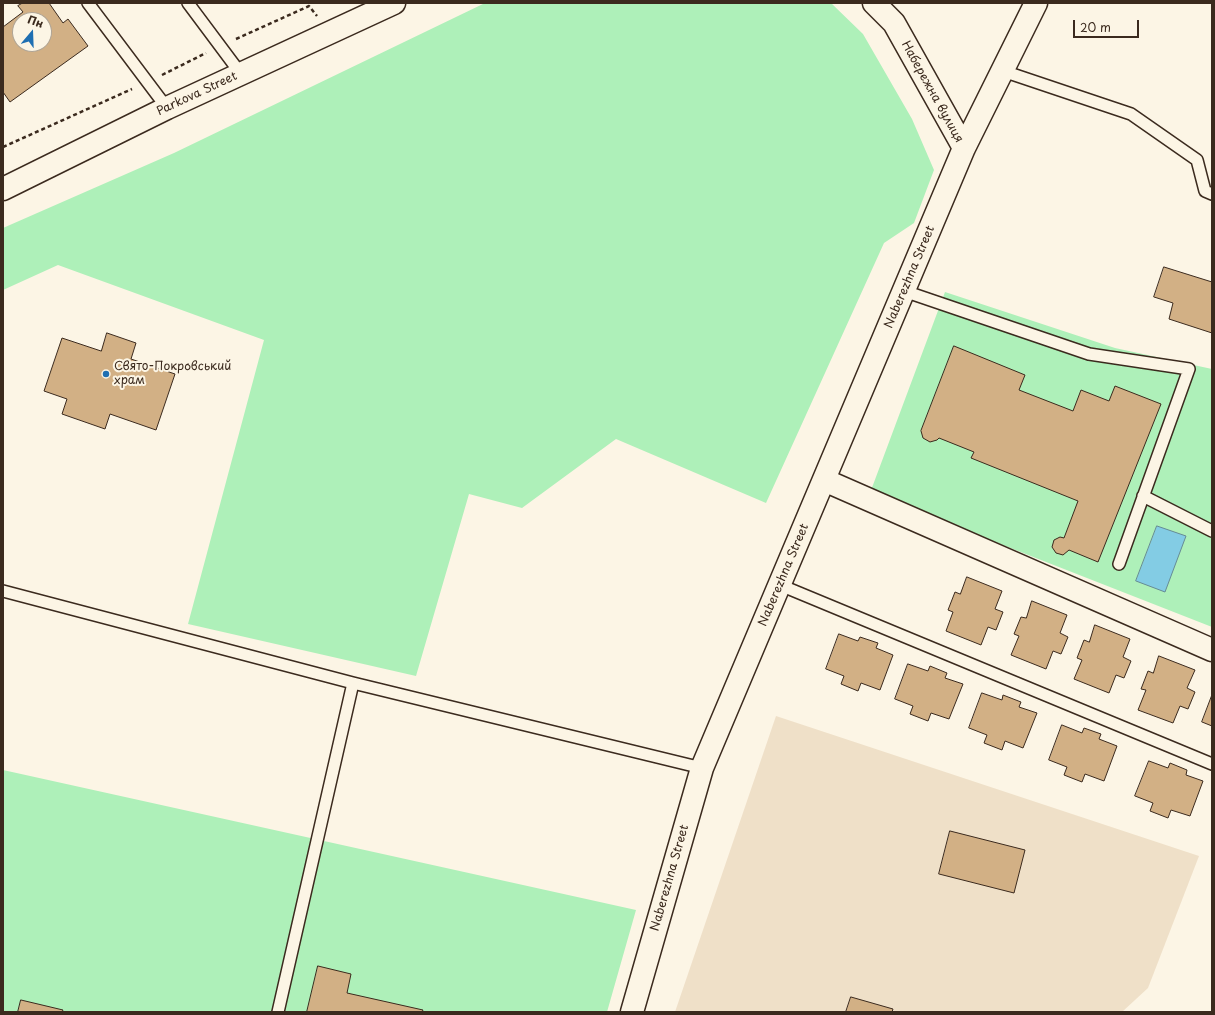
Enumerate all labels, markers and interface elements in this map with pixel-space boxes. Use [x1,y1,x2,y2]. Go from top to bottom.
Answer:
text: Пн [25,10,46,32]
north arrow [12,12,52,52]
scale bar [1075,12,1141,38]
text: 20 m [1080,18,1111,36]
street label: Набережна вулиця [898,39,966,145]
street label: Parkova Street [155,69,239,119]
street label: Naberezhna Street [882,224,938,330]
place label: Свято-Покровський храм [114,360,231,388]
marker: Свято-Покровський храм [101,369,111,379]
street label: Naberezhna Street [756,522,812,628]
street label: Naberezhna Street [648,823,692,933]

